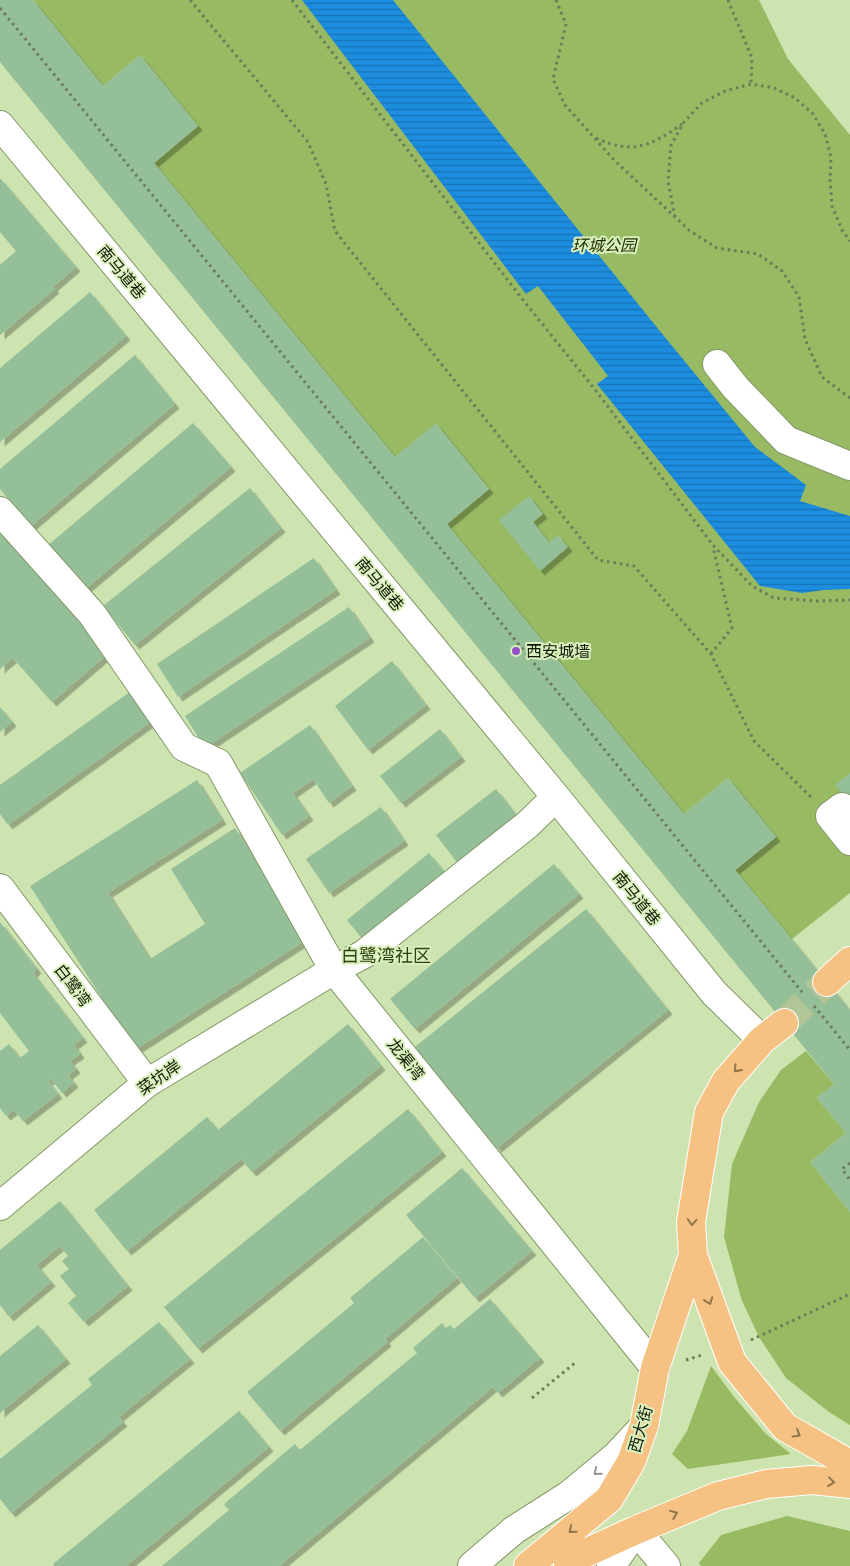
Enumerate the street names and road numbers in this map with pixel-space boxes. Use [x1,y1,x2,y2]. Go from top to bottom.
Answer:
street label: 南马道巷 [93,240,151,304]
street label: 南马道巷 [351,552,409,616]
street label: 南马道巷 [608,866,666,930]
street label: 白鹭湾 [50,959,96,1011]
street label: 龙渠湾 [382,1033,430,1085]
street label: 菜坑岸 [133,1054,185,1100]
street label: 西大街 [623,1403,657,1455]

